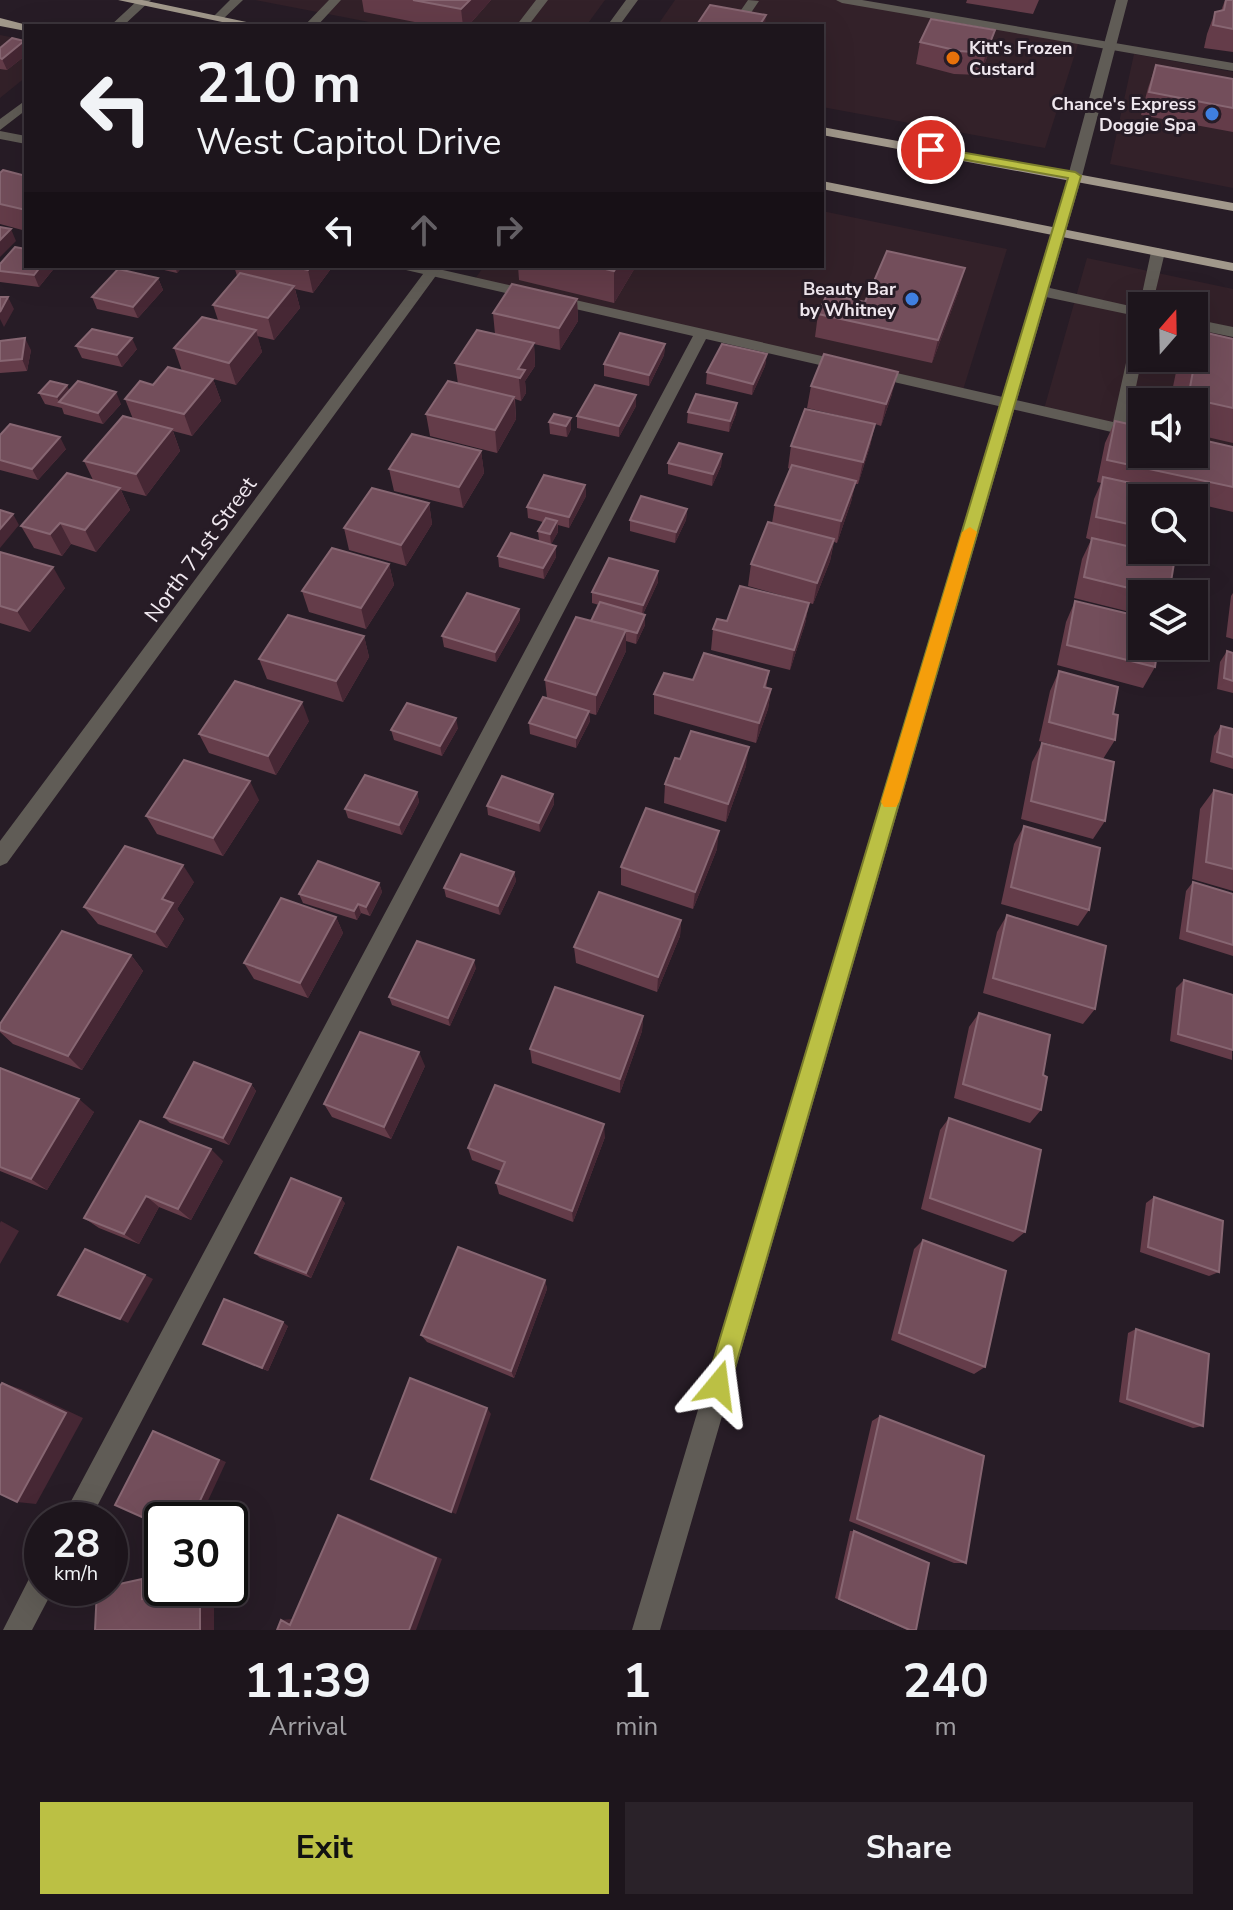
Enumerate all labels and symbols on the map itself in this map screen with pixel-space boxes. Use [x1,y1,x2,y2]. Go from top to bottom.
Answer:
place label: Kitt's Frozen Custard [969,36,1073,81]
marker: Kitt's Frozen Custard [944,49,962,67]
place label: Chance's Express Doggie Spa [1051,92,1196,137]
marker: Chance's Express Doggie Spa [1203,105,1221,123]
pin [897,116,965,184]
place label: Beauty Bar by Whitney [799,277,897,322]
marker: Beauty Bar by Whitney [903,290,921,308]
north arrow [1128,292,1208,372]
street label: North 71st Street [138,471,264,628]
position arrow [676,1343,760,1427]
speed limit sign: 30 [144,1502,248,1606]

